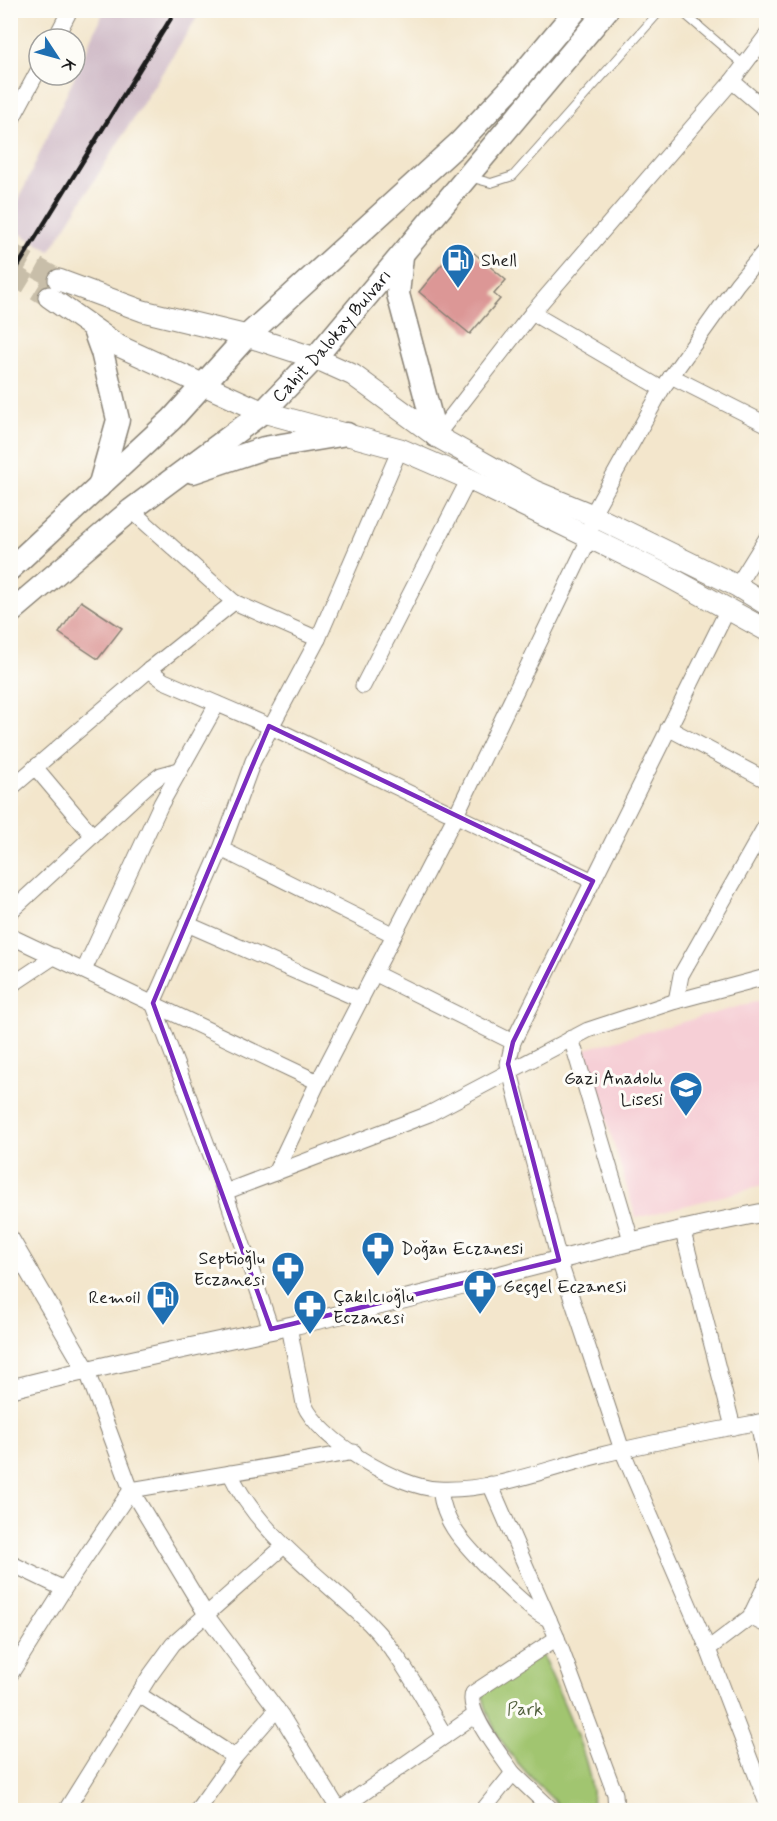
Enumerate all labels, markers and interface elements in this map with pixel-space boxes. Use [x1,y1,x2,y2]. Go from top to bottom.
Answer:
north arrow [27,27,87,87]
text: K [56,54,80,76]
fuel station icon: Shell [440,242,476,289]
place label: Shell [481,249,517,273]
street label: Cahit Dalokay Bulvarı [267,265,397,408]
place label: Gazi Anadolu Lisesi [564,1067,663,1112]
school or university icon: Gazi Anadolu Lisesi [668,1070,704,1117]
pharmacy icon: Doğan Eczanesi [360,1230,396,1277]
place label: Doğan Eczanesi [401,1237,524,1261]
place label: Septioğlu Eczanesi [194,1247,265,1292]
pharmacy icon: Septioğlu Eczanesi [270,1250,306,1297]
pharmacy icon: Geçgel Eczanesi [462,1268,498,1315]
place label: Geçgel Eczanesi [503,1275,627,1299]
fuel station icon: Remoil [145,1279,181,1326]
place label: Çakılcıoğlu Eczanesi [333,1285,414,1330]
place label: Remoil [88,1286,140,1310]
pharmacy icon: Çakılcıoğlu Eczanesi [292,1288,328,1335]
park label: Park [507,1698,543,1722]

